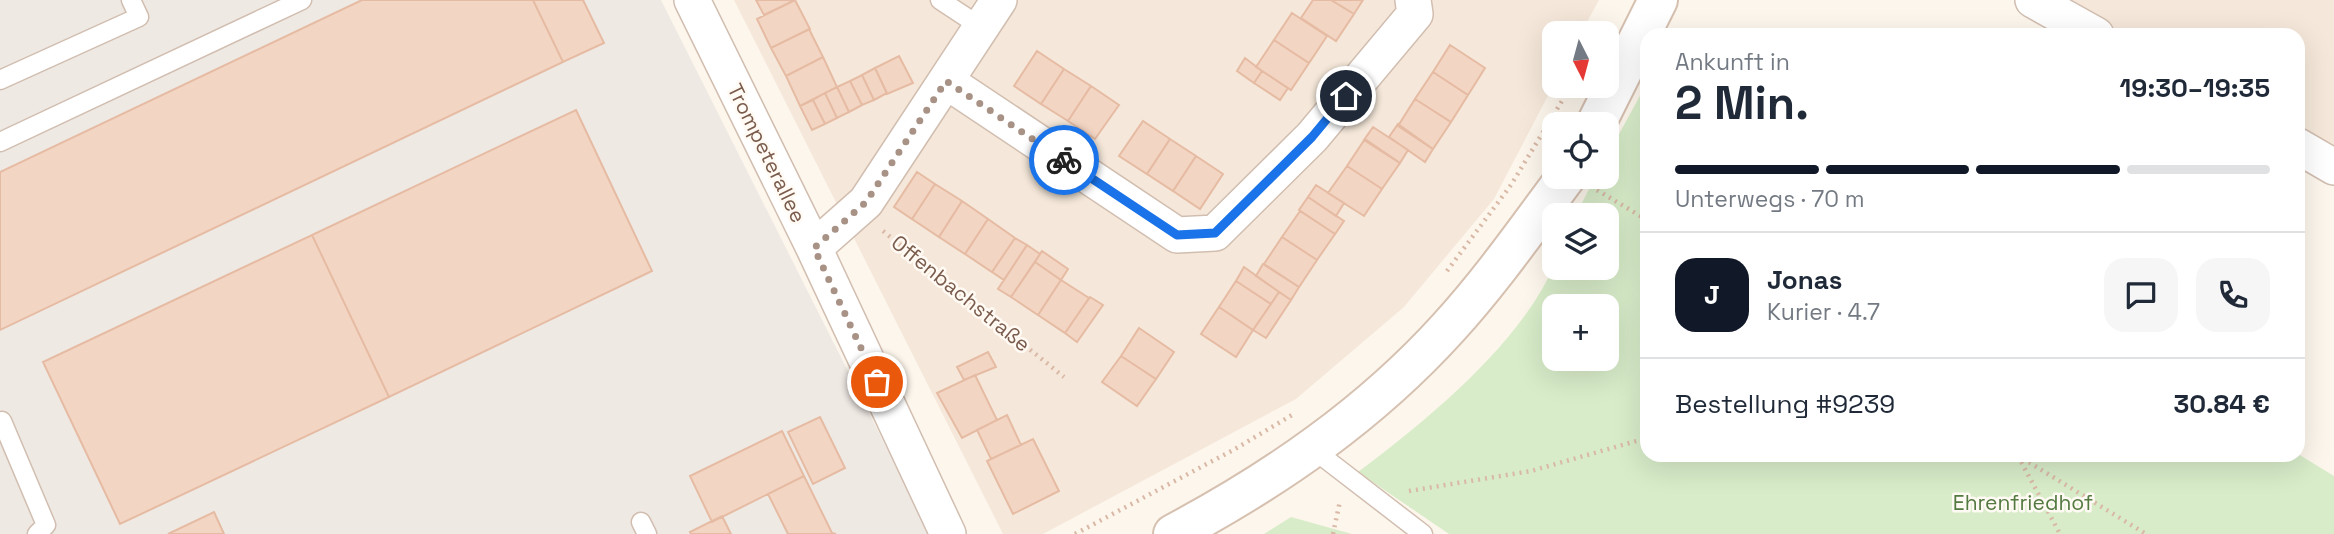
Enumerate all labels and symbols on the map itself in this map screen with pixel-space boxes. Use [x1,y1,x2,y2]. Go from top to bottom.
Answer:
north arrow [1542,21,1619,98]
pin [1316,66,1376,126]
street label: Trompeterallee [722,79,812,227]
courier [1029,125,1099,195]
street label: Offenbachstraße [886,229,1036,357]
pin [847,352,907,412]
park label: Ehrenfriedhof [1953,489,2093,516]

